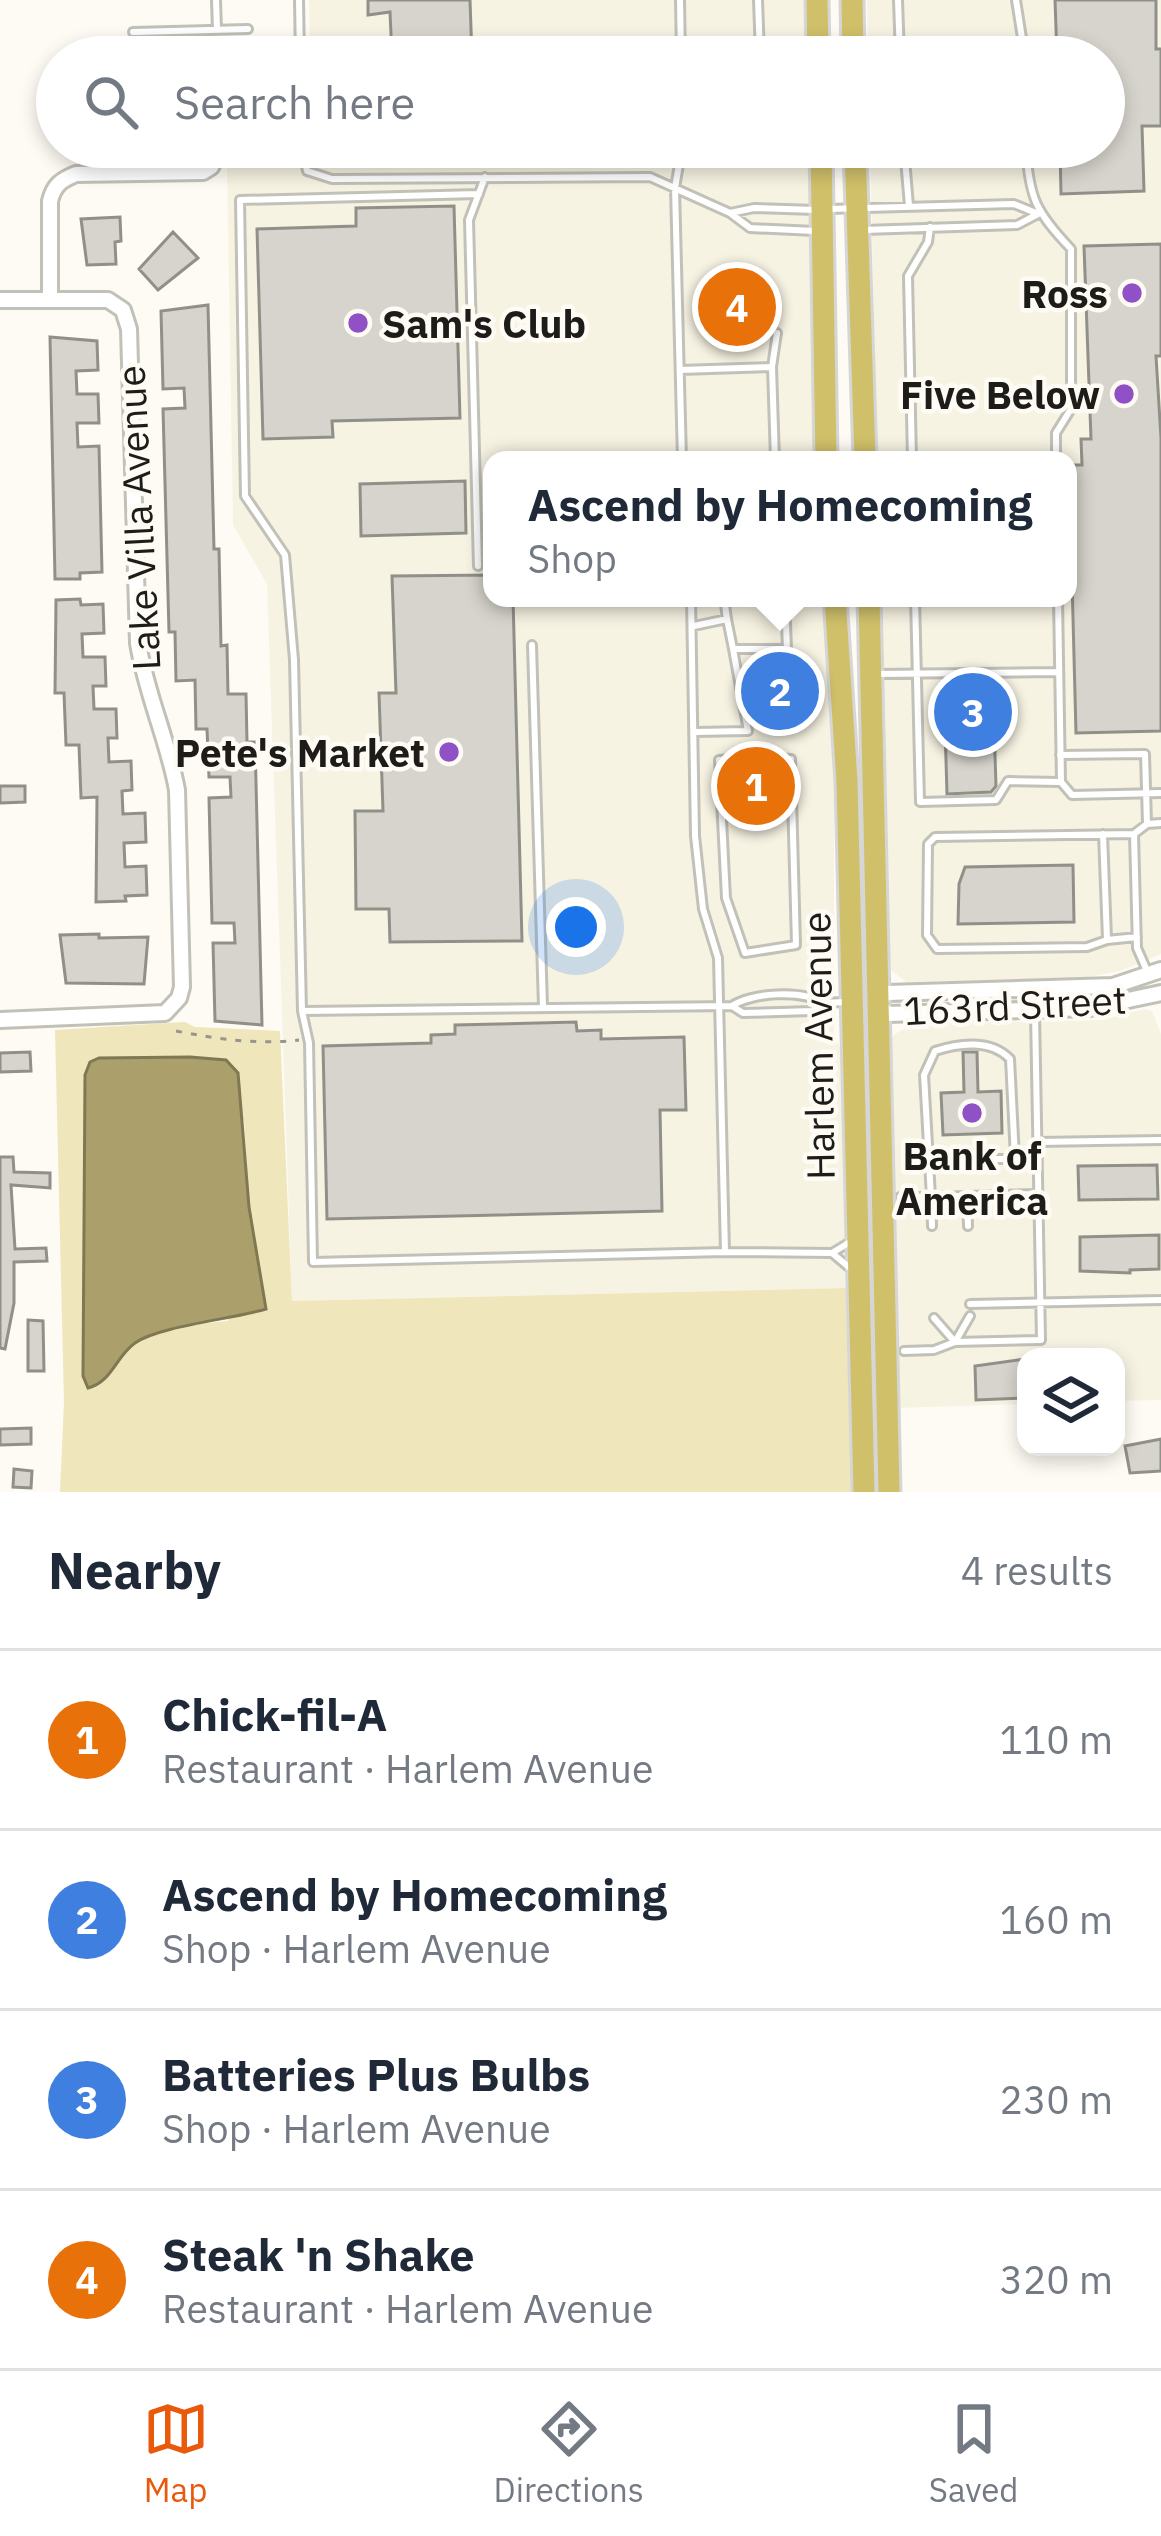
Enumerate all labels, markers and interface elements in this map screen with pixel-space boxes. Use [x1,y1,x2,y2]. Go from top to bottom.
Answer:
search box [36,36,1125,168]
icon: search [78,69,144,135]
text: Search here [174,73,415,131]
pin: 4 [698,262,776,352]
place label: Ross [1021,268,1108,319]
marker: Ross [1119,280,1145,306]
place label: Sam's Club [382,298,586,349]
marker: Sam's Club [345,310,371,336]
street label: Lake Villa Avenue [105,364,171,672]
place label: Five Below [900,369,1100,420]
marker: Five Below [1111,381,1137,407]
popup [483,451,1077,607]
text: Ascend by Homecoming [528,475,1032,533]
text: Shop [528,533,617,584]
pin: 2 [741,646,819,736]
pin: 3 [934,667,1012,757]
place label: Pete's Market [175,727,425,778]
marker: Pete's Market [436,739,462,765]
pin: 1 [717,741,795,831]
your location [546,897,606,957]
street label: Harlem Avenue [790,911,846,1181]
street label: 163rd Street [902,974,1128,1036]
marker: Bank of America [959,1100,985,1126]
place label: Bank of America [896,1130,1048,1226]
map controls [1017,1348,1125,1456]
button: layers [1017,1348,1125,1456]
text: Nearby [48,1537,221,1603]
text: 4 results [961,1545,1113,1596]
text: Chick-fil-A [162,1685,387,1743]
text: 1 [75,1714,99,1765]
text: 110 m [1000,1714,1113,1765]
text: Restaurant · Harlem Avenue [162,1743,653,1794]
text: Ascend by Homecoming [162,1865,667,1923]
text: 2 [75,1894,99,1945]
text: 160 m [1000,1894,1113,1945]
text: Shop · Harlem Avenue [162,1923,551,1974]
text: Batteries Plus Bulbs [162,2045,590,2103]
text: 3 [75,2074,99,2125]
text: 230 m [1000,2074,1113,2125]
text: Shop · Harlem Avenue [162,2103,551,2154]
text: Steak 'n Shake [162,2225,474,2283]
text: 4 [75,2254,99,2305]
text: 320 m [1000,2254,1113,2305]
text: Restaurant · Harlem Avenue [162,2283,653,2334]
tab: Map [143,2396,209,2511]
tab: Directions [494,2396,644,2511]
tab: Saved [929,2396,1018,2511]

